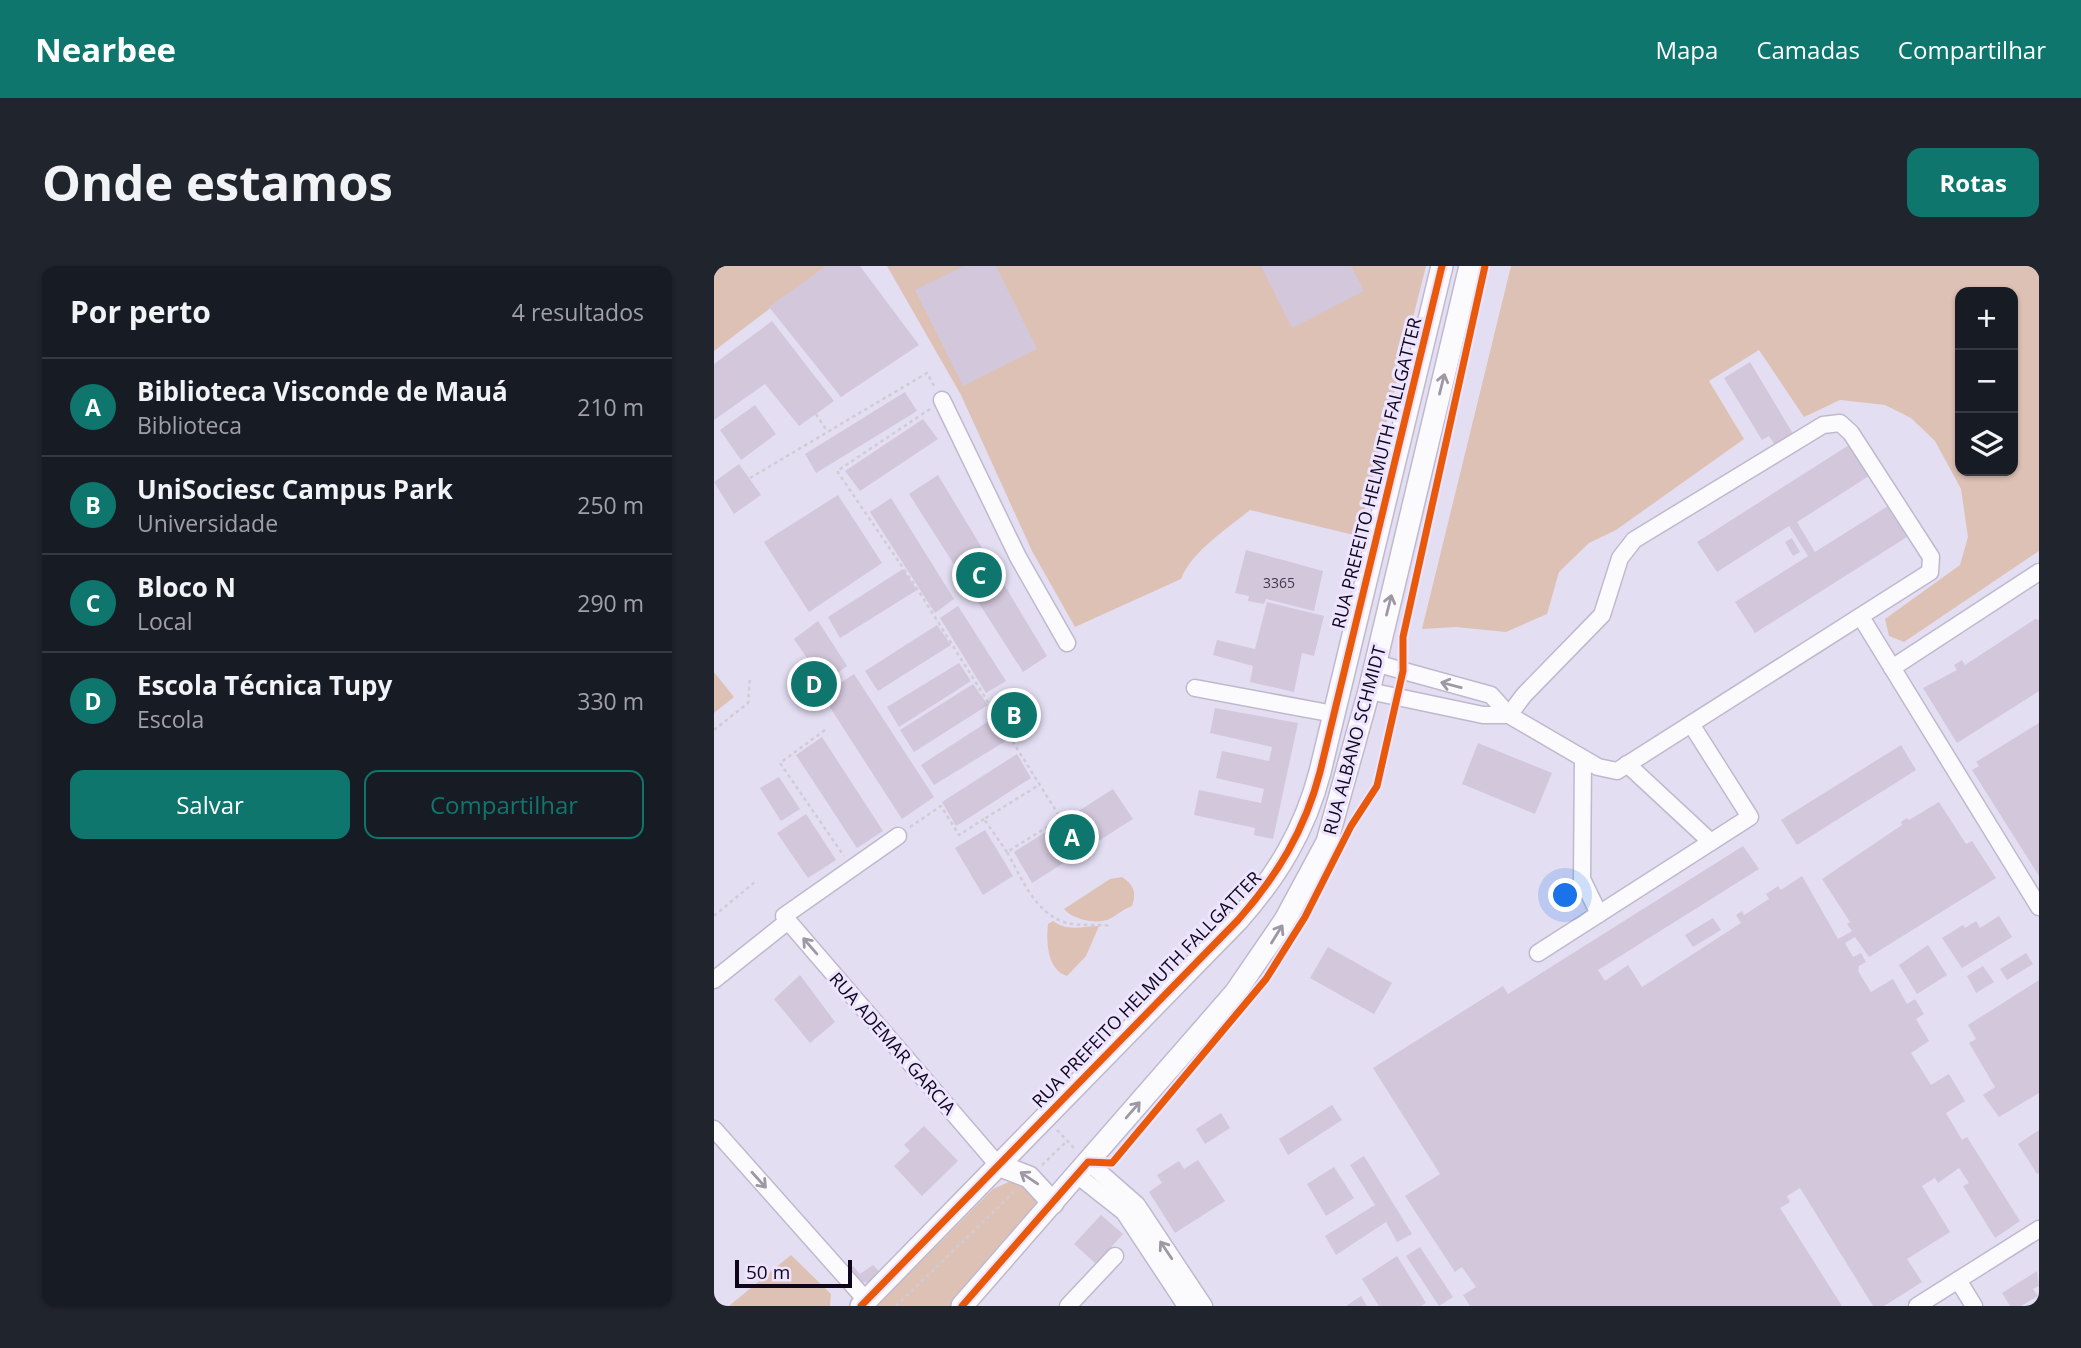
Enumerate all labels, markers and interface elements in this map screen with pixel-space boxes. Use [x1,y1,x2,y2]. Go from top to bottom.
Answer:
text: Nearbee [35,27,176,72]
text: Mapa [1655,33,1718,66]
text: Camadas [1756,33,1860,66]
text: Compartilhar [1898,33,2046,66]
button: Rotas [1907,148,2039,217]
text: Onde estamos [42,149,393,215]
map controls [1955,287,2018,476]
button: + [1955,287,2018,350]
text: Por perto [70,291,211,332]
text: 4 resultados [512,296,644,328]
street label: RUA PREFEITO HELMUTH FALLGATTER [1326,315,1426,631]
button: − [1955,350,2018,413]
text: Biblioteca Visconde de Mauá [137,373,508,409]
one-way arrow [1436,373,1449,396]
text: A [85,391,101,423]
text: 210 m [577,391,644,423]
text: Biblioteca [137,409,242,441]
button: layers [1955,413,2018,476]
text: UniSociesc Campus Park [137,471,453,507]
text: B [85,489,101,521]
text: 250 m [577,489,644,521]
text: Universidade [137,507,278,539]
pin: C [956,549,1002,601]
text: Bloco N [137,569,236,605]
house number: 3365 [1263,573,1295,592]
text: C [86,587,100,619]
text: 290 m [577,587,644,619]
one-way arrow [1383,594,1396,617]
text: Local [137,605,192,637]
street label: RUA ALBANO SCHMIDT [1317,643,1391,837]
pin: D [791,658,837,710]
text: Escola Técnica Tupy [137,667,392,703]
one-way arrow [1440,677,1462,690]
text: D [84,685,102,717]
text: 330 m [577,685,644,717]
pin: B [991,689,1037,741]
text: Escola [137,703,204,735]
button: Salvar [70,770,350,839]
button: Compartilhar [364,770,644,839]
pin: A [1049,811,1095,863]
street label: RUA PREFEITO HELMUTH FALLGATTER [1026,866,1266,1112]
your location [1548,878,1582,912]
one-way arrow [1270,925,1284,945]
one-way arrow [802,938,818,956]
street label: RUA ADEMAR GARCIA [824,967,962,1120]
one-way arrow [1125,1102,1141,1120]
one-way arrow [751,1171,767,1189]
one-way arrow [1020,1171,1039,1186]
one-way arrow [1159,1240,1173,1260]
scale bar [735,1257,852,1289]
text: 50 m [746,1259,790,1285]

